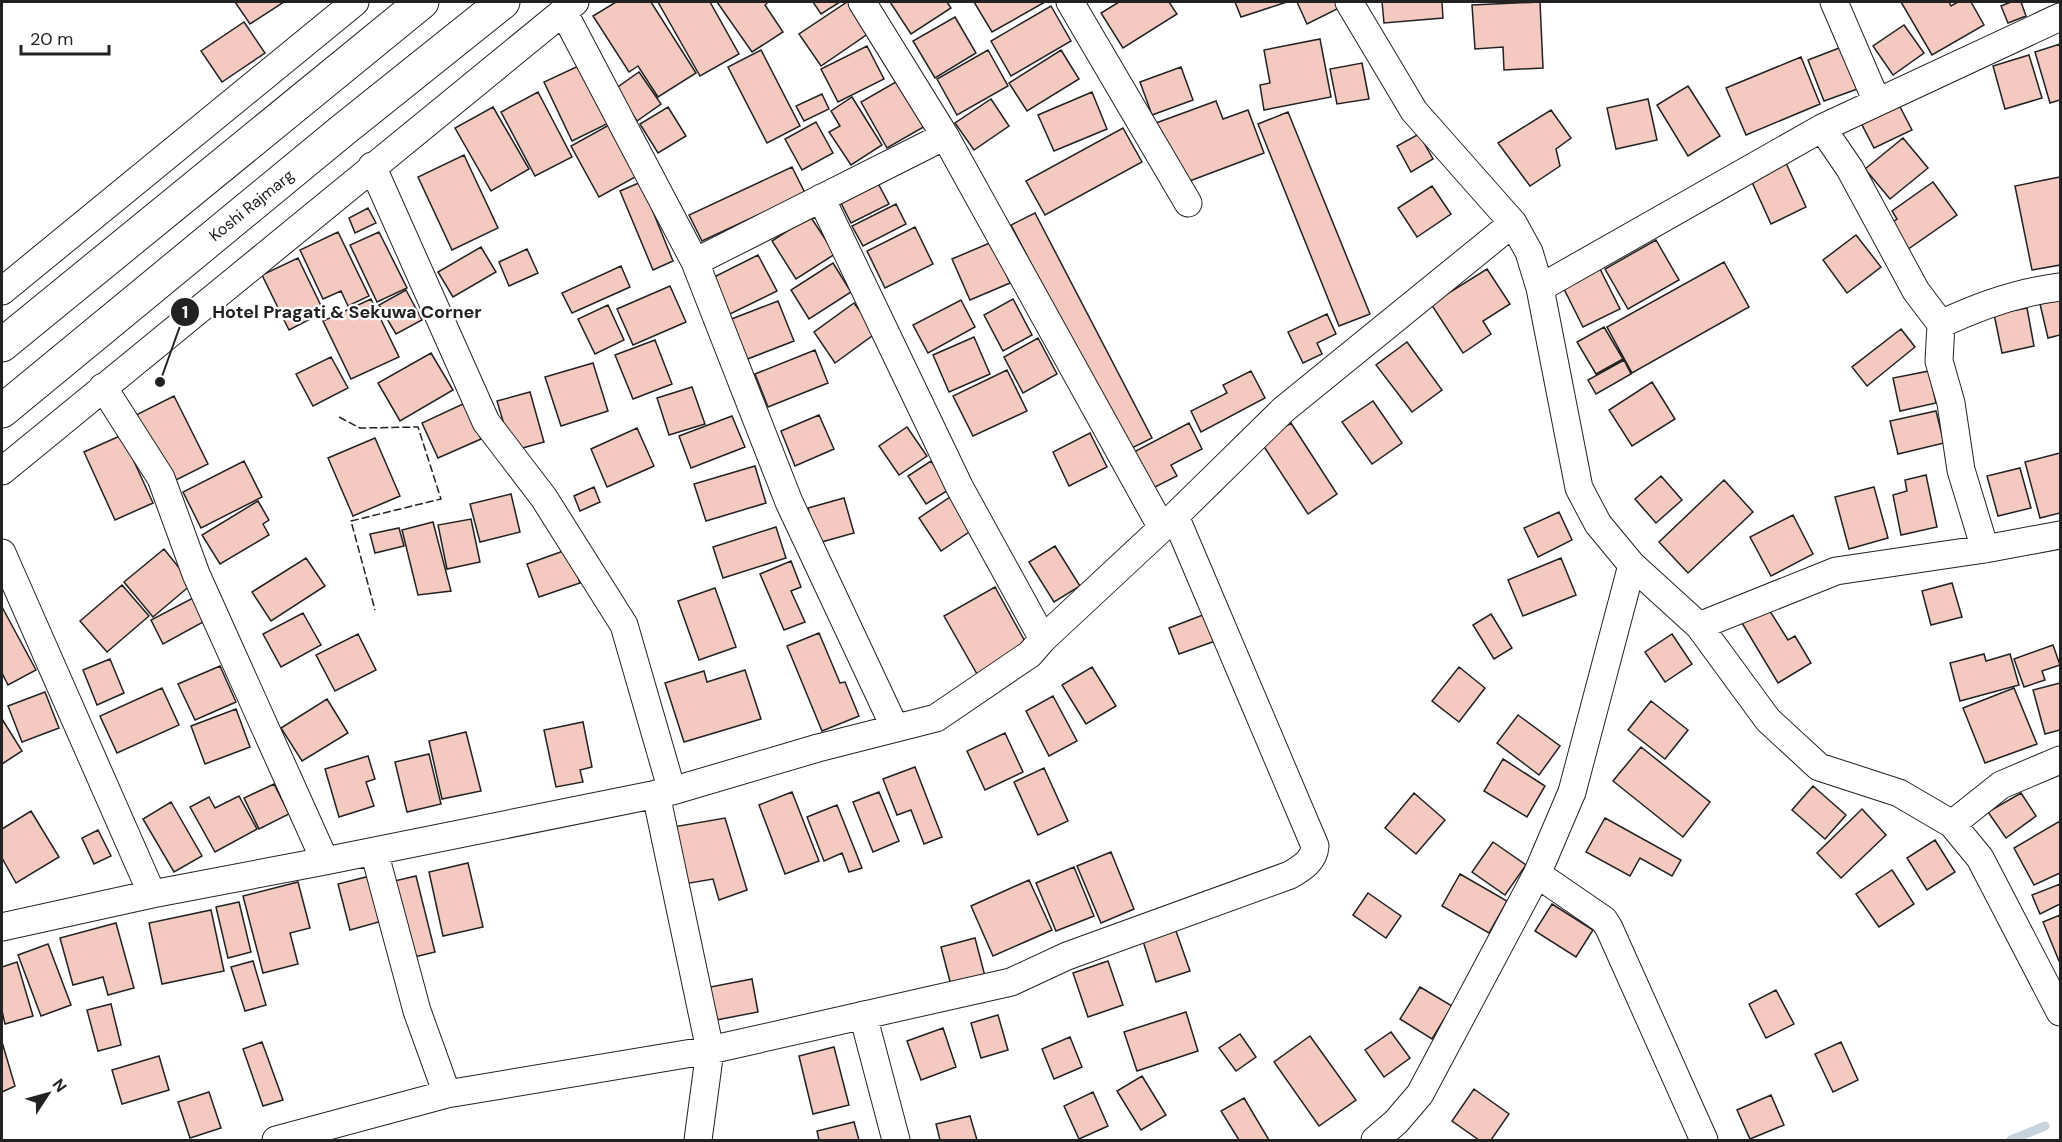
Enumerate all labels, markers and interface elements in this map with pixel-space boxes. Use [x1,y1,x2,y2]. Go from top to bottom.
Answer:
scale bar [21,18,110,56]
text: 20 m [30,27,73,51]
street label: Koshi Rajmarg [205,165,298,246]
callout: Hotel Pragati & Sekuwa Corner [170,294,494,330]
text: 1 [182,300,188,324]
text: Hotel Pragati & Sekuwa Corner [212,300,482,324]
north arrow [18,1064,78,1124]
text: N [48,1075,72,1096]

